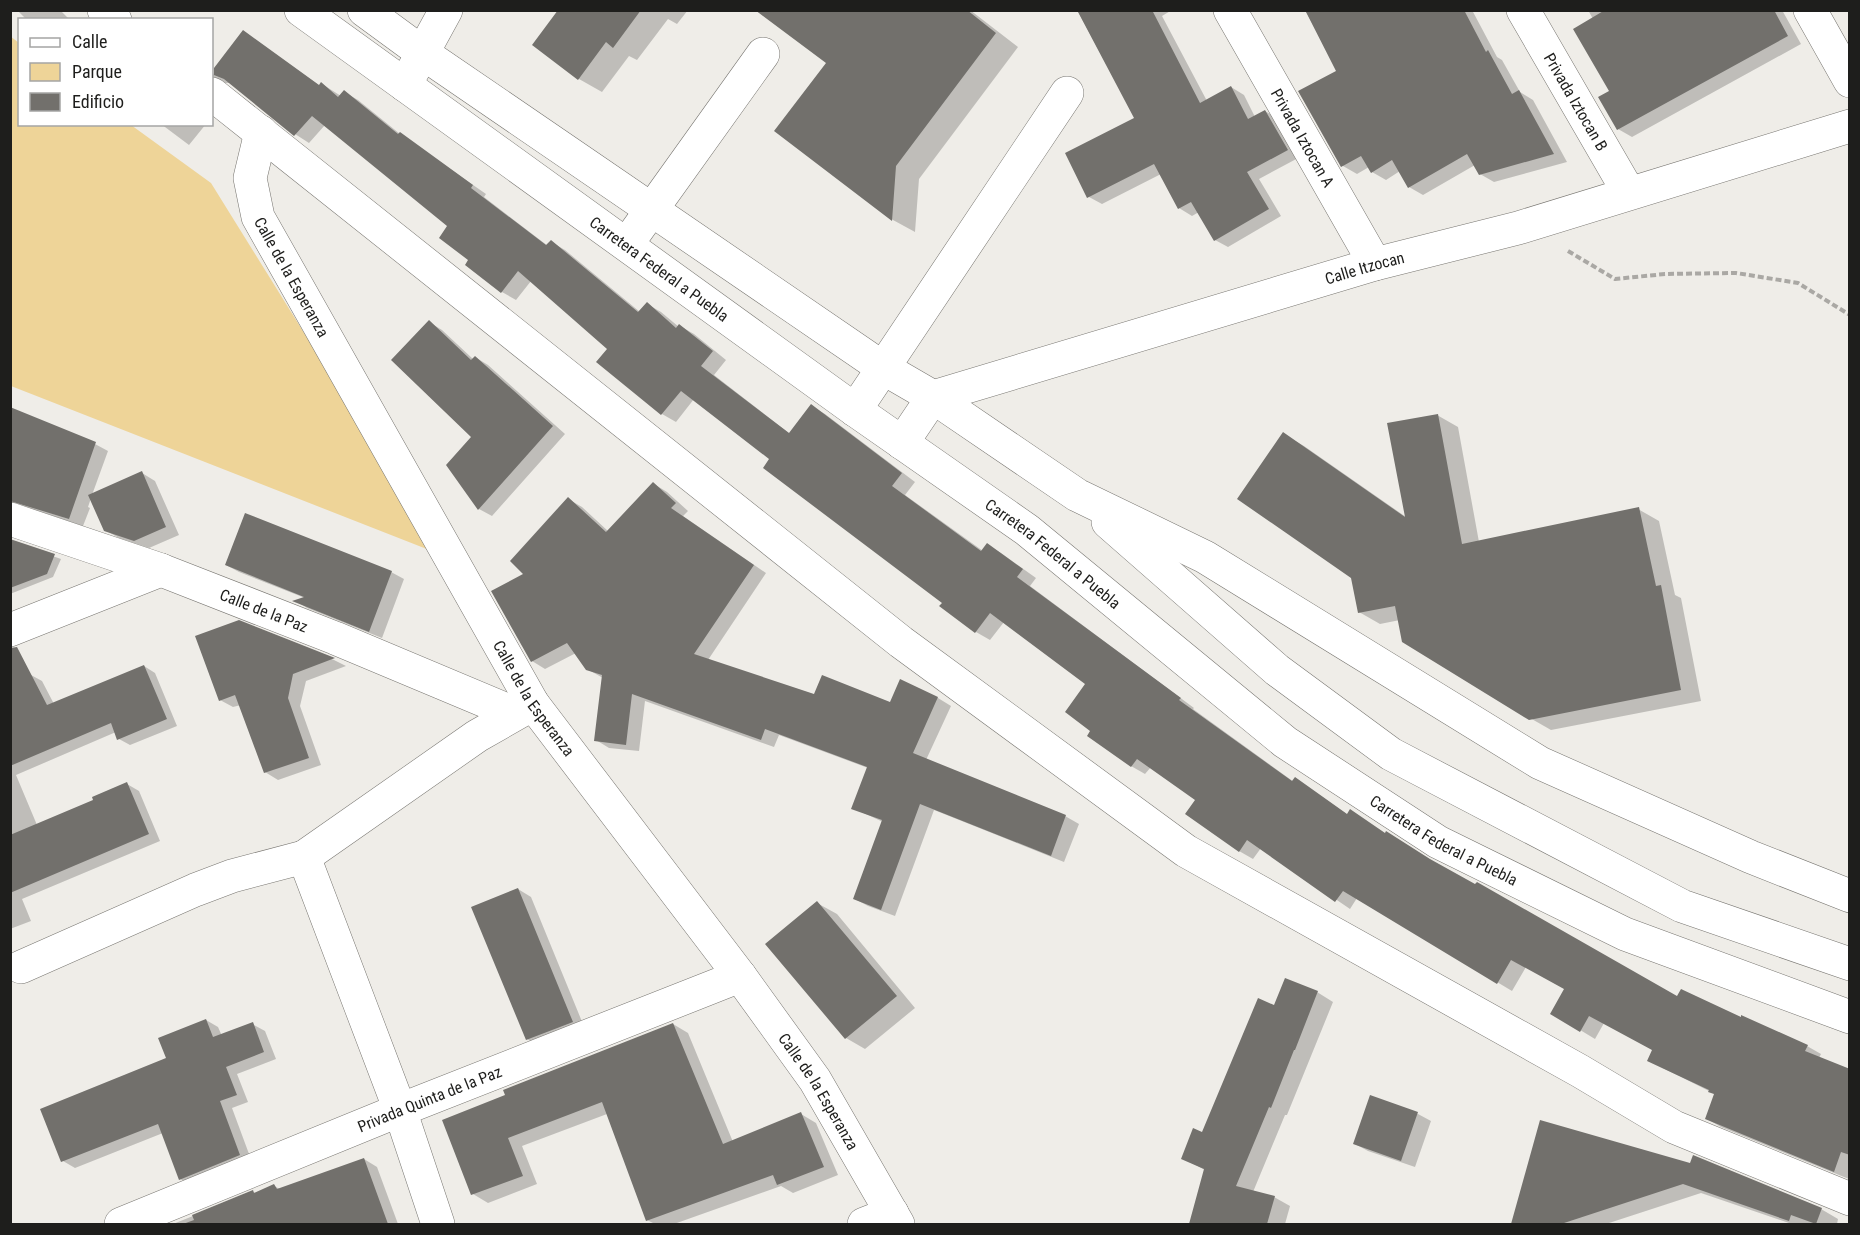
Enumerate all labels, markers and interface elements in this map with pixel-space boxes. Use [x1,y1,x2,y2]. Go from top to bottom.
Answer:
legend [18,18,213,126]
text: Calle [72,31,108,52]
street label: Privada Iztocan B [1540,49,1612,154]
text: Parque [72,61,122,82]
street label: Privada Iztocan A [1267,85,1339,190]
text: Edificio [72,91,124,112]
street label: Carretera Federal a Puebla [586,212,733,325]
street label: Calle de la Esperanza [250,214,333,340]
street label: Calle Itzocan [1323,248,1406,288]
street label: Carretera Federal a Puebla [982,495,1124,612]
street label: Calle de la Paz [217,585,311,636]
street label: Calle de la Esperanza [489,637,579,760]
street label: Carretera Federal a Puebla [1367,791,1521,889]
street label: Calle de la Esperanza [775,1029,863,1153]
street label: Privada Quinta de la Paz [355,1061,504,1136]

